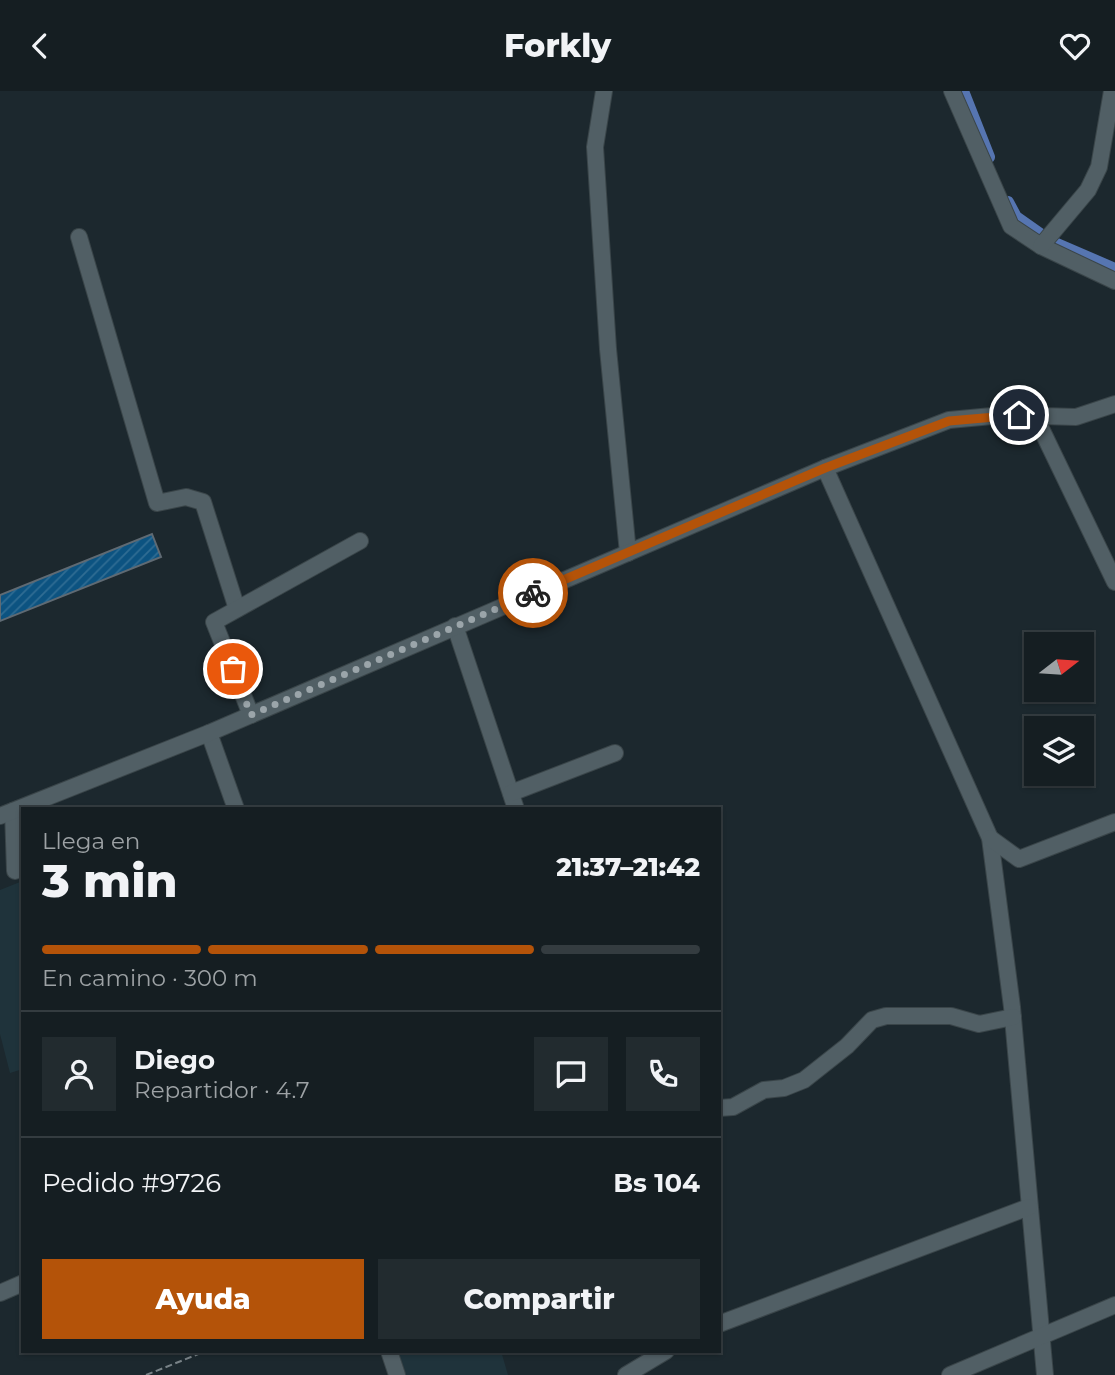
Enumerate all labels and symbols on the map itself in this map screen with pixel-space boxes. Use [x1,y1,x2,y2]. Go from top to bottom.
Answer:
pin [989,385,1049,445]
courier [498,558,568,628]
north arrow [1024,632,1094,702]
pin [203,639,263,699]

